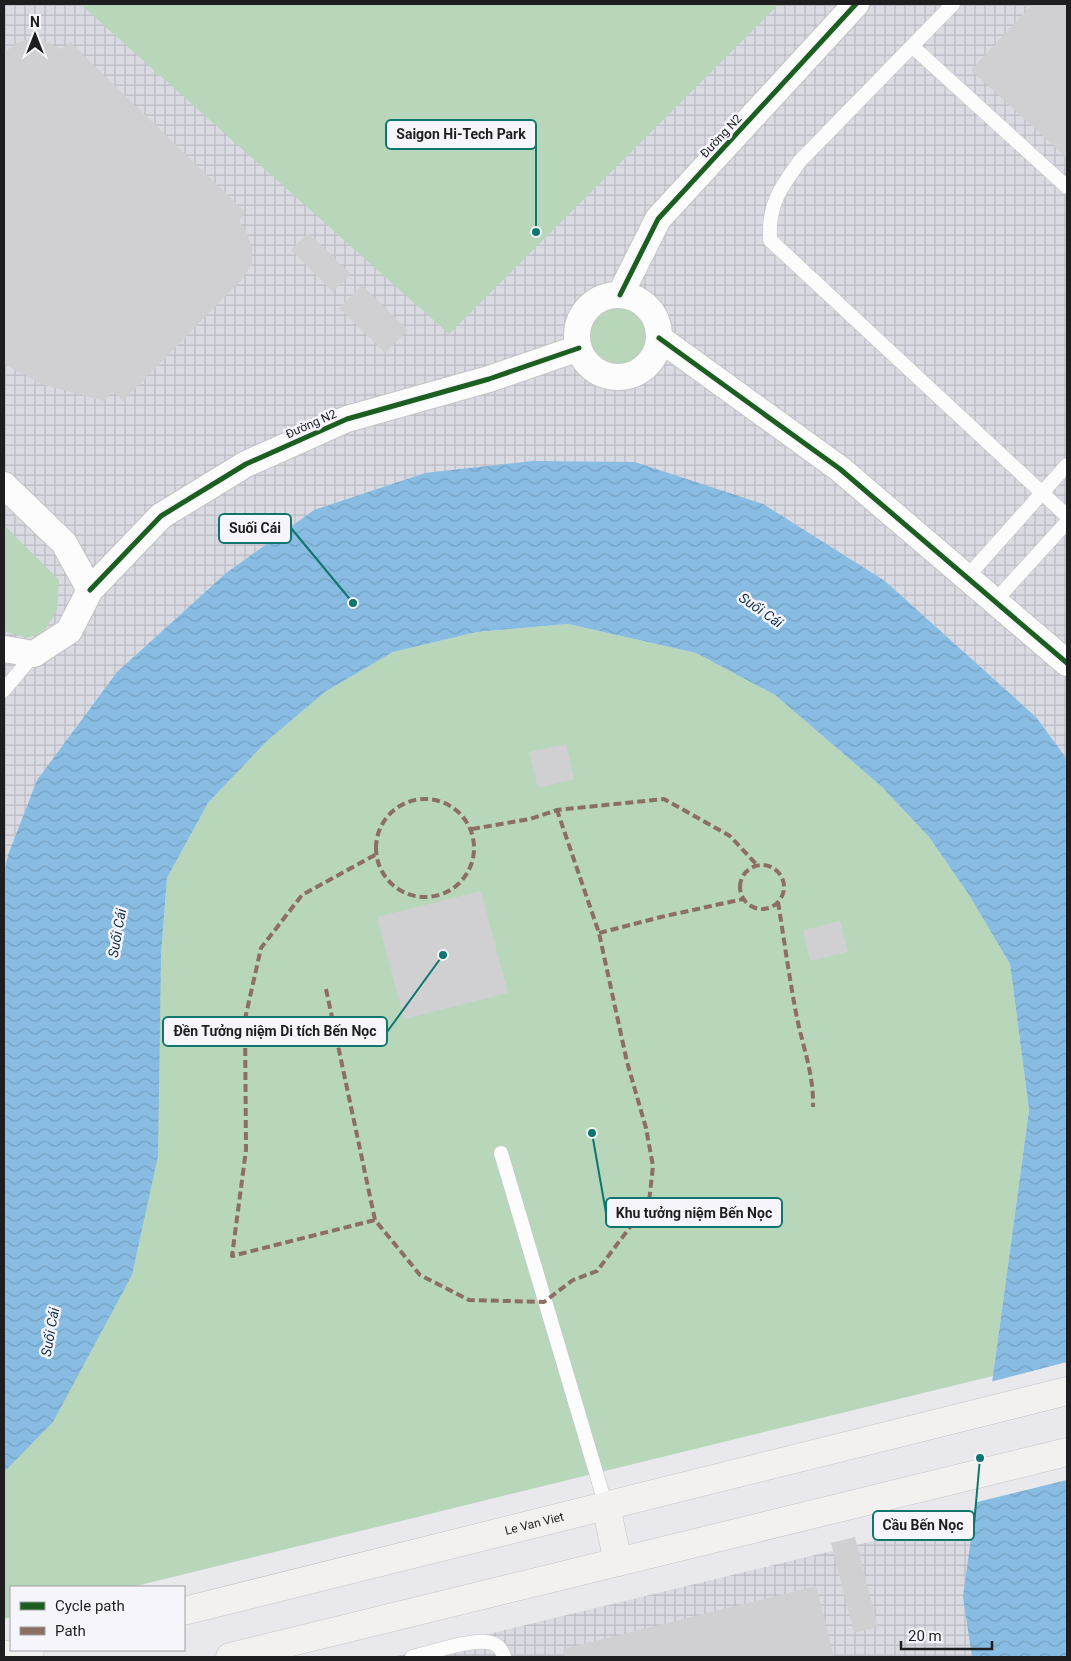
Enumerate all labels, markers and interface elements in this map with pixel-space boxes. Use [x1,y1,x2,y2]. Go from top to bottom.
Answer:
north arrow [10,10,60,60]
text: N [30,14,40,30]
street label: Đường N2 [697,111,745,161]
callout: Saigon Hi-Tech Park [386,120,536,149]
text: Saigon Hi-Tech Park [396,126,526,142]
street label: Đường N2 [283,407,339,441]
callout: Suối Cái [219,514,291,543]
text: Suối Cái [229,520,281,536]
water label: Suối Cái [736,589,786,631]
water label: Suối Cái [105,907,129,959]
callout: Đền Tưởng niệm Di tích Bến Nọc [163,1017,387,1046]
text: Đền Tưởng niệm Di tích Bến Nọc [173,1023,377,1039]
callout: Khu tưởng niệm Bến Nọc [606,1198,782,1227]
text: Khu tưởng niệm Bến Nọc [616,1205,772,1221]
water label: Suối Cái [38,1306,62,1358]
street label: Le Van Viet [503,1510,565,1538]
callout: Cầu Bến Nọc [873,1511,974,1540]
text: Cầu Bến Nọc [883,1517,963,1533]
legend [10,1586,185,1651]
text: Cycle path [55,1597,125,1615]
scale bar [901,1618,992,1650]
text: Path [55,1622,86,1640]
text: 20 m [908,1627,942,1645]

